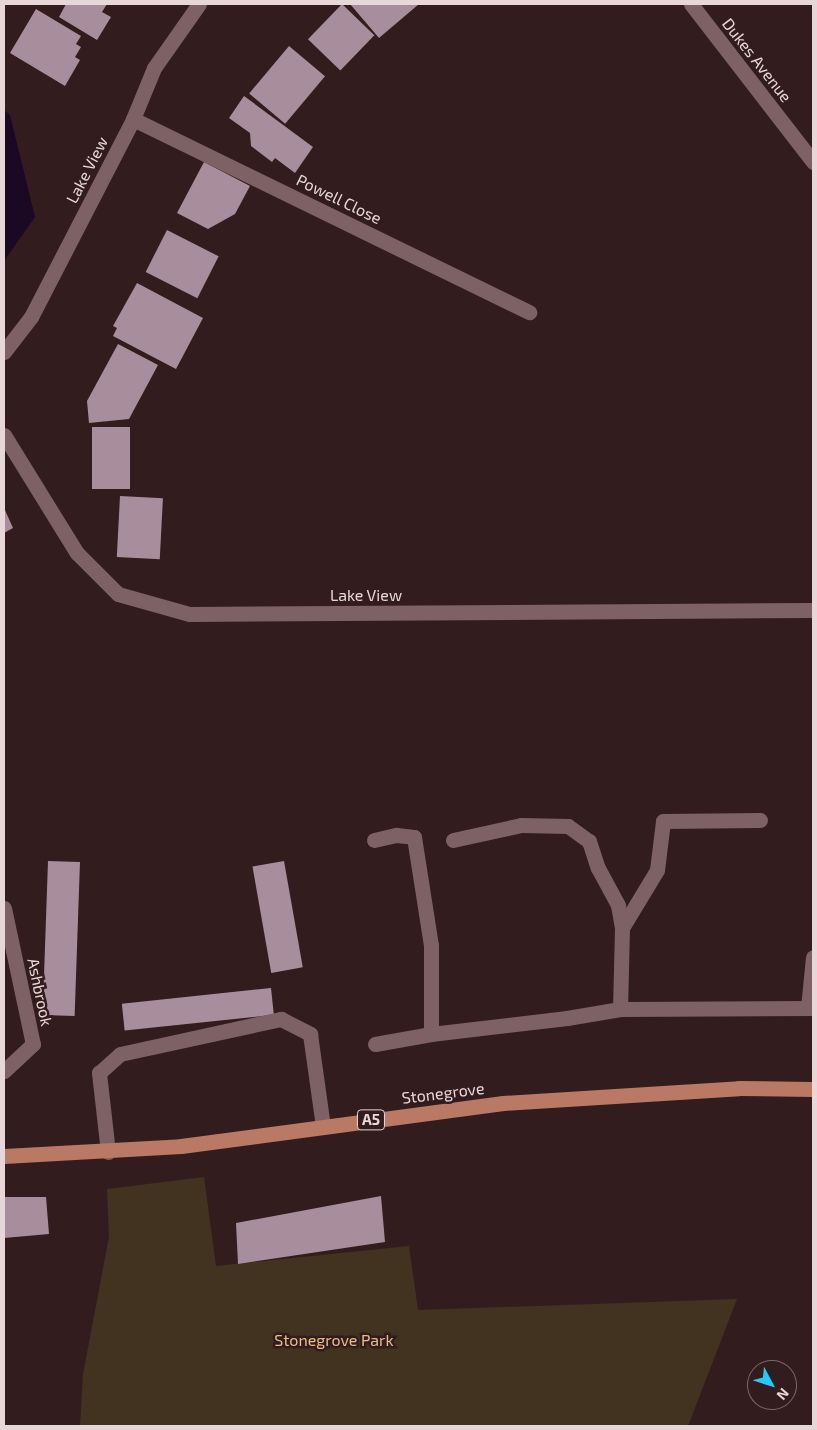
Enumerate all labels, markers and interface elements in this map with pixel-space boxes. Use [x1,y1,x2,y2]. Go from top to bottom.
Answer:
street label: Dukes Avenue [718,14,796,106]
street label: Lake View [62,133,112,207]
street label: Powell Close [293,170,385,228]
street label: Lake View [330,585,402,605]
street label: Ashbrook [23,956,57,1028]
street label: Stonegrove [401,1078,485,1108]
road number: A5 [356,1108,386,1132]
park label: Stonegrove Park [274,1330,394,1350]
north arrow [747,1360,797,1410]
text: N [773,1385,793,1404]

